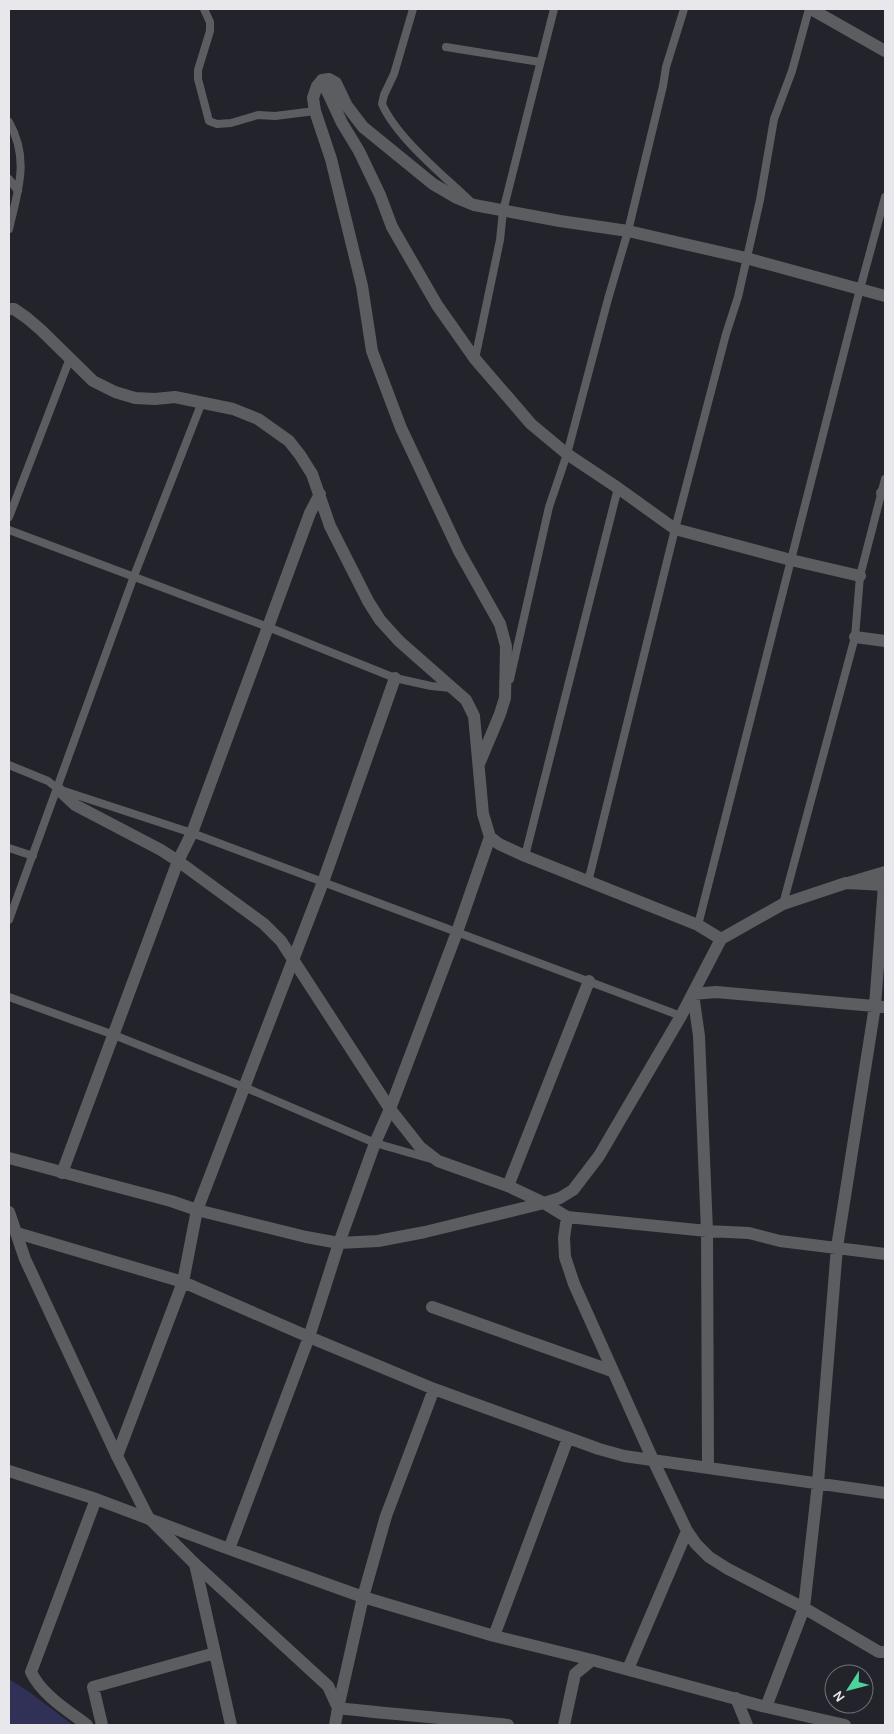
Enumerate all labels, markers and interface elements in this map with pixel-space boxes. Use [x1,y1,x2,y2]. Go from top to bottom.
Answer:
north arrow [824,1664,874,1714]
text: N [829,1687,849,1705]

